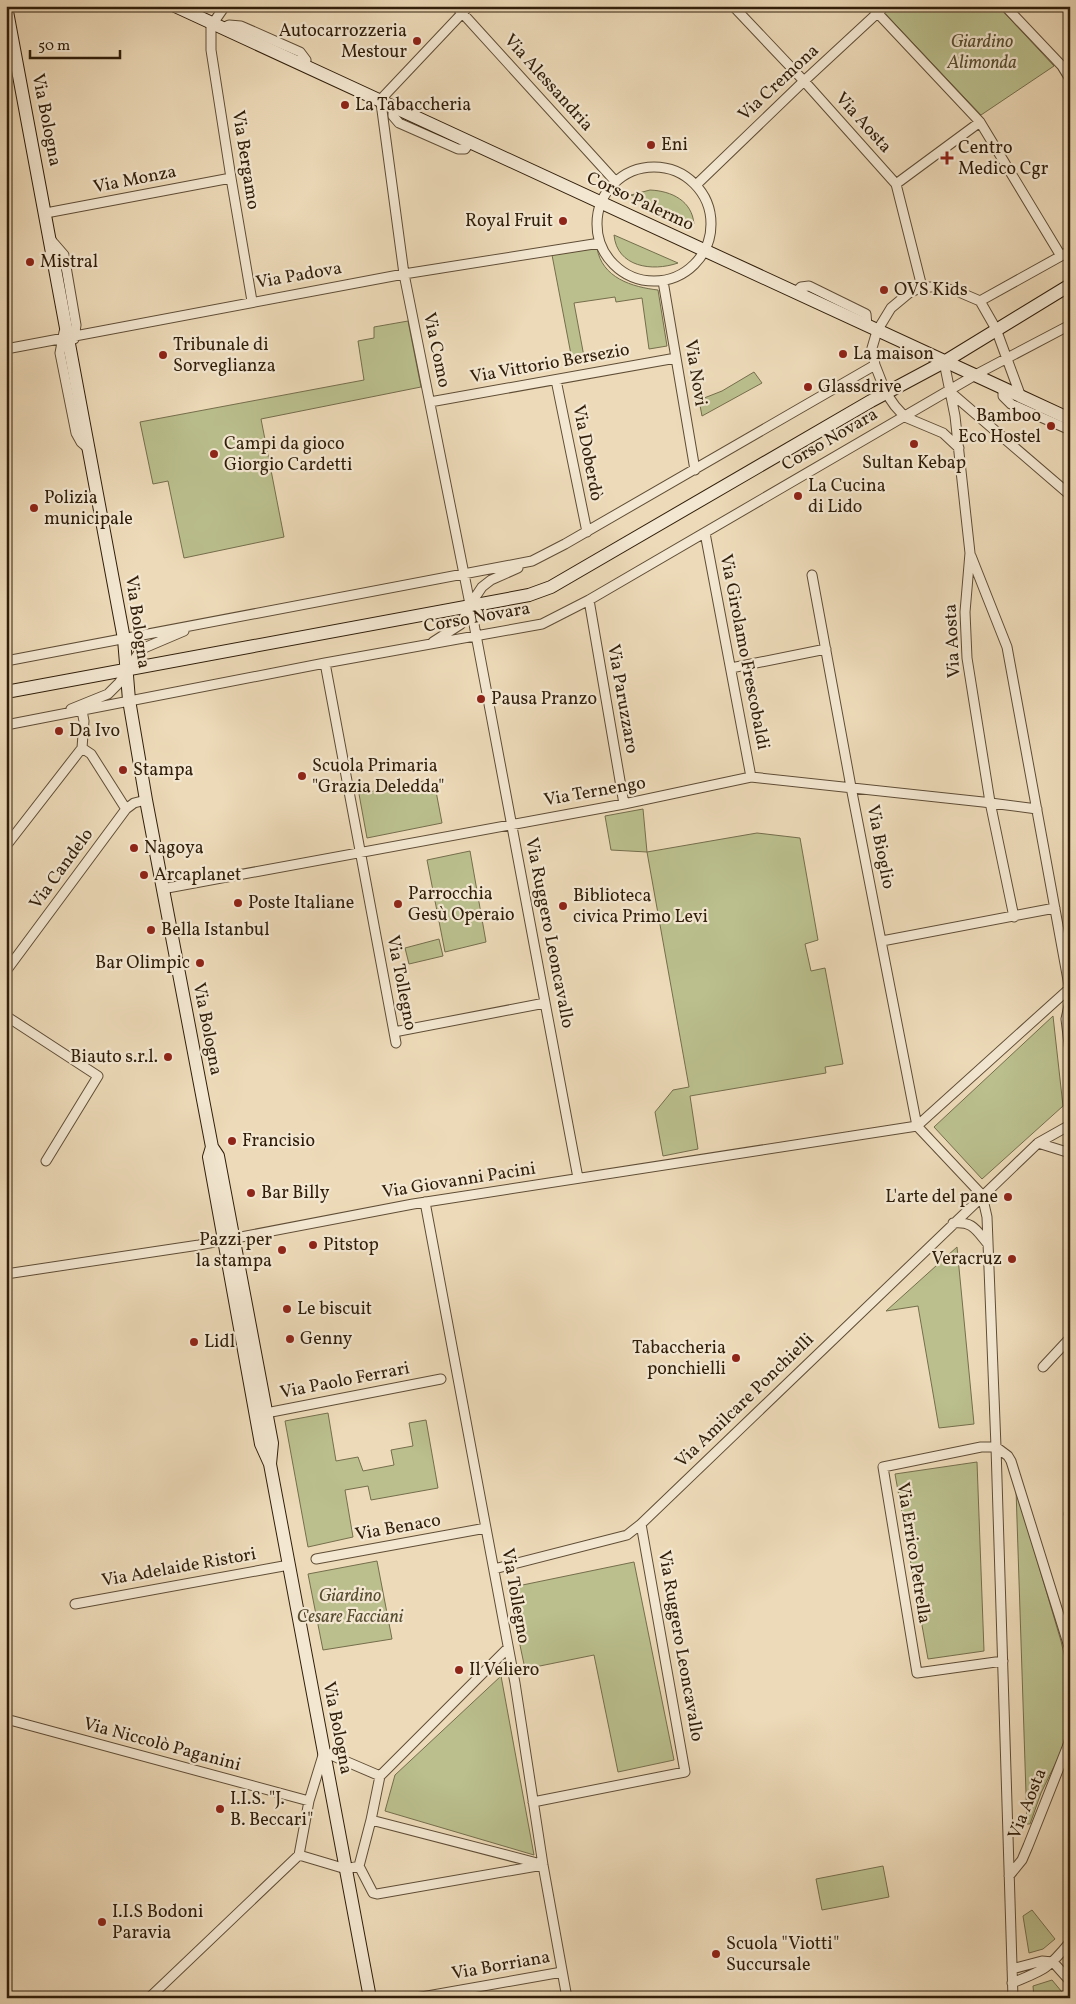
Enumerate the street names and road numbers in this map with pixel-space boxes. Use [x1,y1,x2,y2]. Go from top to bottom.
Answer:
street label: Via Alessandria [497,29,599,137]
street label: Via Cremona [733,39,825,127]
street label: Via Bologna [25,72,67,169]
street label: Via Aosta [829,87,897,159]
street label: Via Bergamo [225,108,265,212]
street label: Via Monza [91,160,179,200]
street label: Corso Palermo [582,166,698,238]
street label: Via Padova [254,256,344,296]
street label: Via Como [416,310,456,390]
street label: Via Vittorio Bersezio [468,338,632,390]
street label: Via Novi [677,338,713,408]
street label: Corso Novara [777,402,883,478]
street label: Via Doberdò [565,403,609,503]
street label: Via Girolamo Frescobaldi [713,552,775,752]
street label: Via Bologna [118,574,156,670]
street label: Corso Novara [422,596,532,640]
street label: Via Aosta [939,603,967,679]
street label: Via Paruzzaro [600,642,644,756]
street label: Via Ternengo [542,771,648,813]
street label: Via Bioglio [860,803,900,891]
street label: Via Candelo [24,823,100,915]
street label: Via Ruggero Leoncavallo [518,836,580,1030]
street label: Via Tollegno [380,933,422,1033]
street label: Via Bologna [186,981,228,1078]
street label: Via Giovanni Pacini [380,1156,538,1206]
street label: Via Amilcare Ponchielli [670,1328,820,1474]
street label: Via Paolo Ferrari [278,1356,412,1406]
street label: Via Errico Petrella [889,1481,937,1625]
street label: Via Benaco [353,1508,443,1548]
street label: Via Adelaide Ristori [100,1542,258,1594]
street label: Via Tollegno [494,1546,536,1646]
street label: Via Ruggero Leoncavallo [651,1548,709,1744]
street label: Via Bologna [316,1680,358,1777]
street label: Via Niccolò Paganini [80,1712,244,1778]
street label: Via Aosta [1002,1765,1054,1843]
street label: Via Borriana [450,1945,552,1987]

